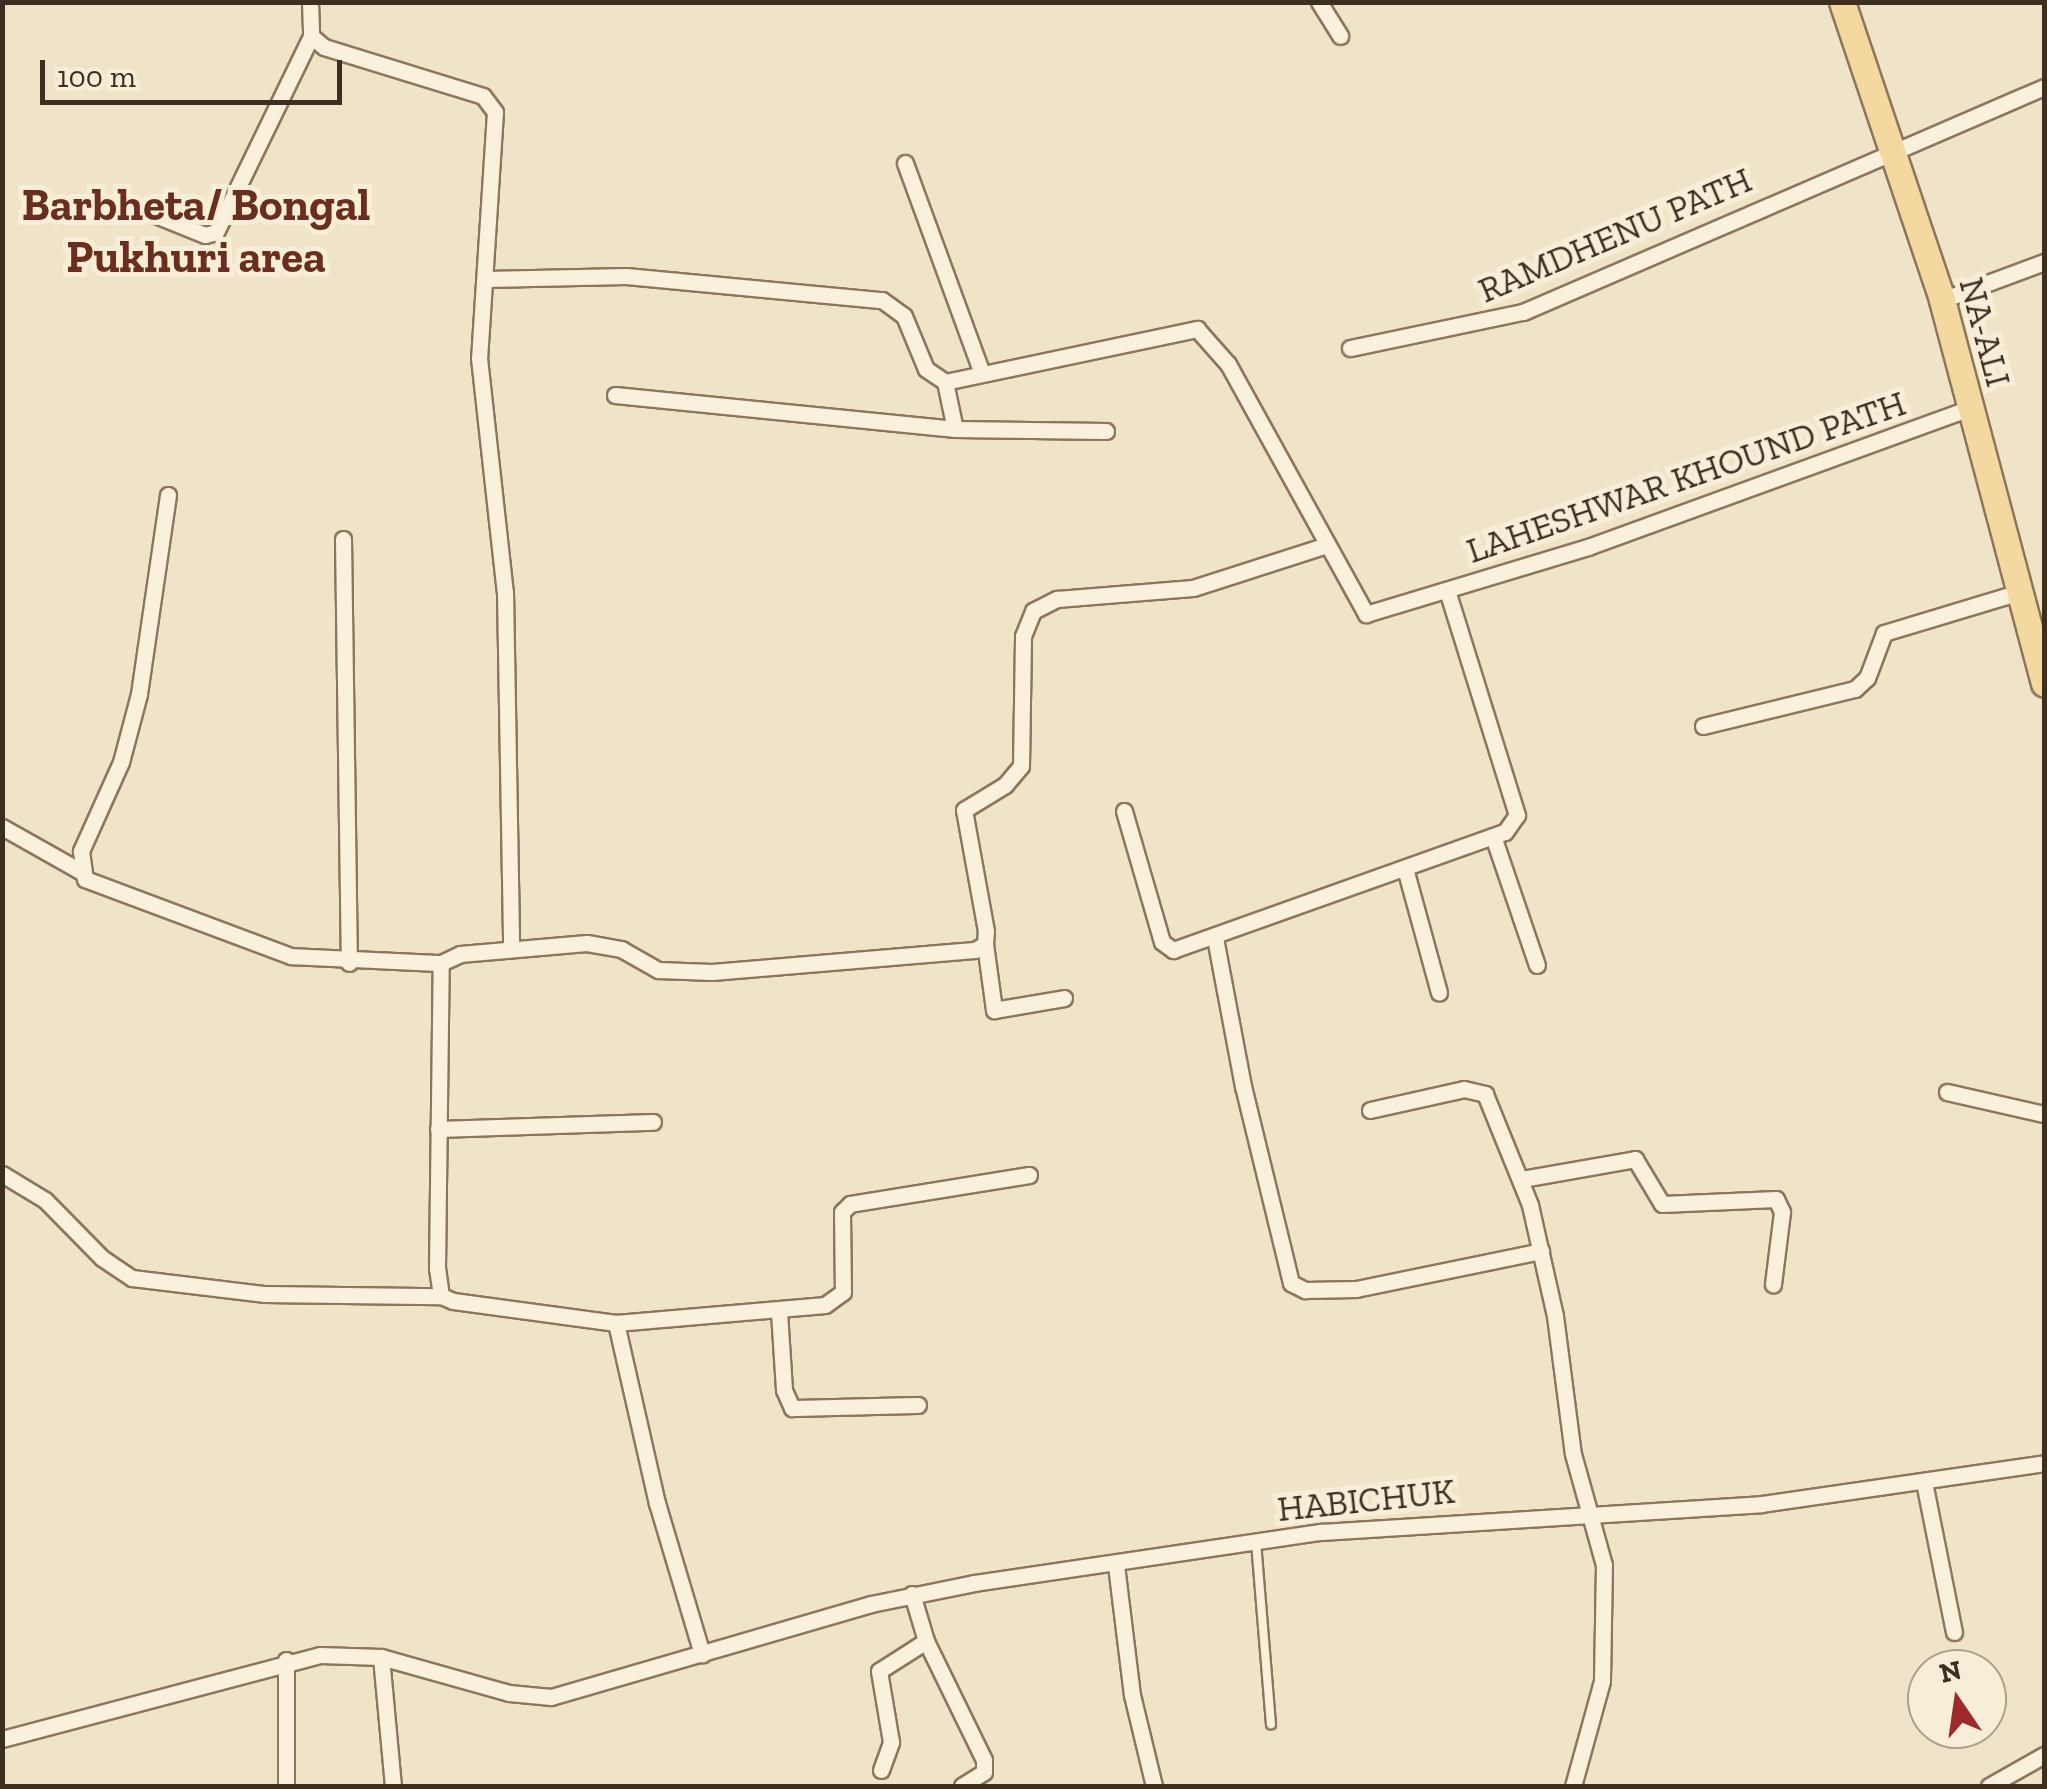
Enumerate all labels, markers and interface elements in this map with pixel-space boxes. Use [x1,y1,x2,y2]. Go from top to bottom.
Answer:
scale bar [45,40,348,102]
text: 100 m [57,59,136,95]
street label: RAMDHENU PATH [1472,159,1758,311]
district label: Barbheta/ Bongal Pukhuri area [22,179,370,285]
street label: NA-ALI [1950,273,2020,391]
street label: LAHESHWAR KHOUND PATH [1461,382,1911,572]
street label: HABICHUK [1275,1470,1457,1530]
north arrow [1907,1649,2007,1749]
text: N [1937,1653,1965,1690]

